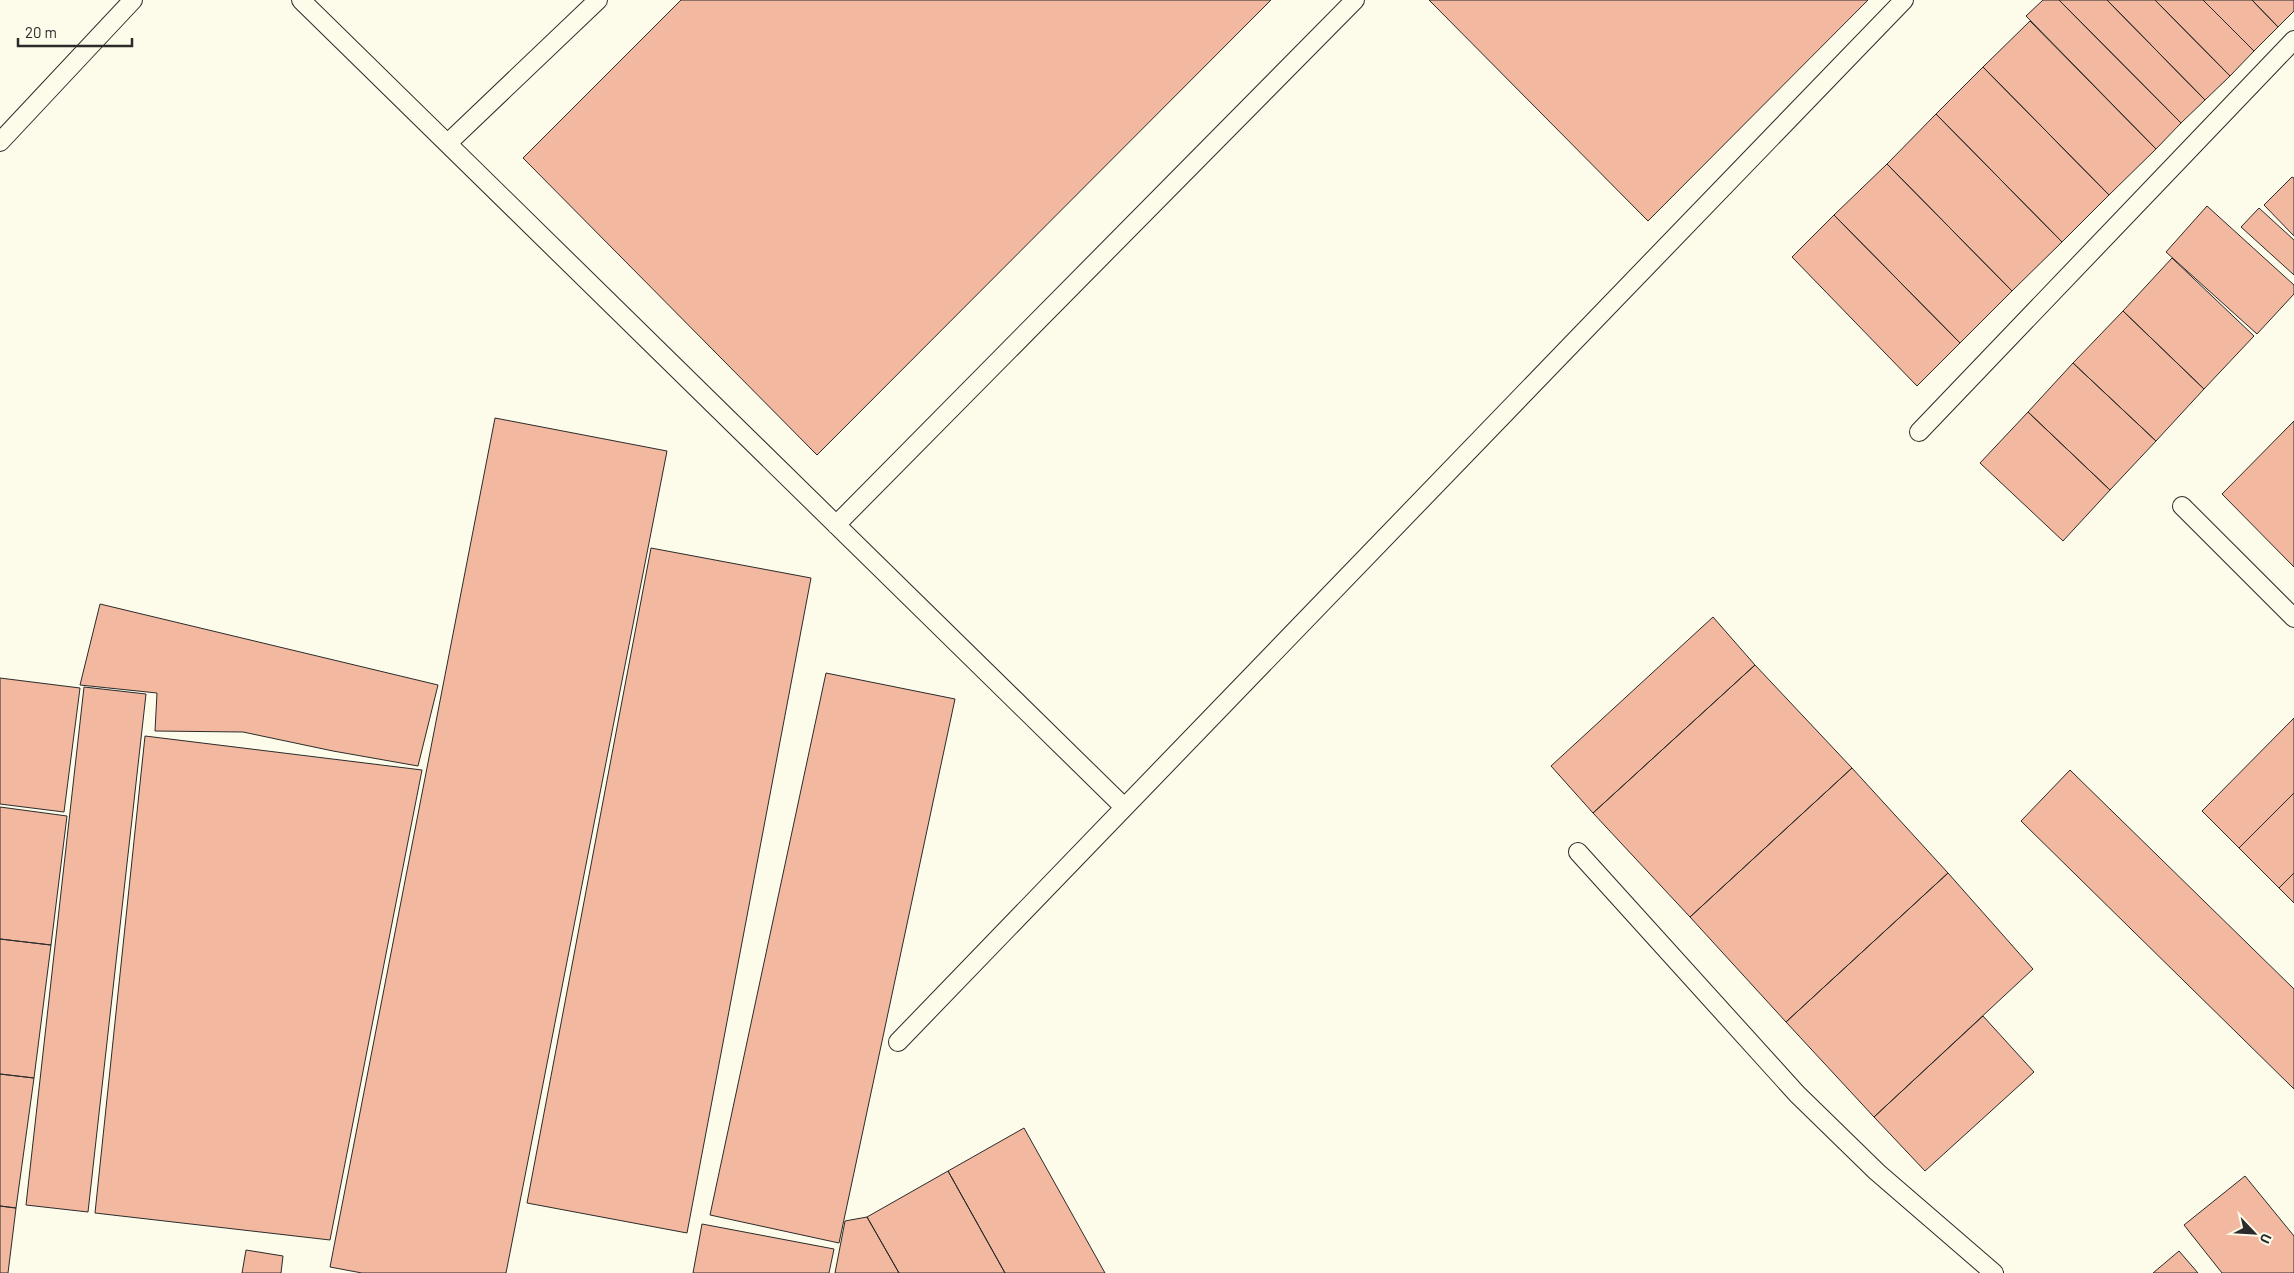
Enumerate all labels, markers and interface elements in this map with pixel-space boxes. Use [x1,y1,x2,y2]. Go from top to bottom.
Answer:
scale bar [18,15,131,47]
text: 20 m [25,23,57,41]
north arrow [2229,1208,2279,1258]
text: U [2257,1231,2276,1246]

